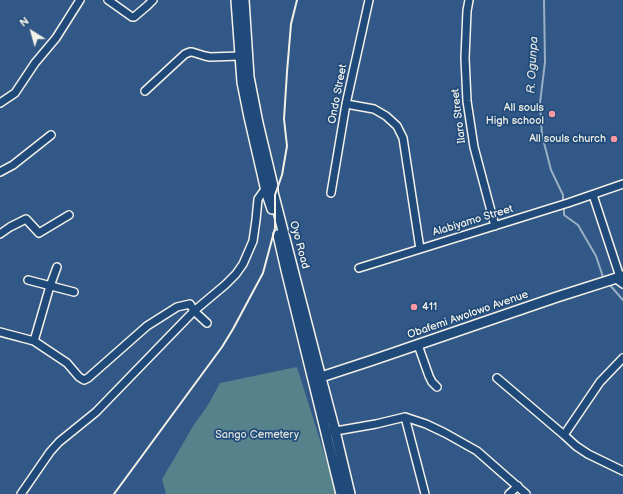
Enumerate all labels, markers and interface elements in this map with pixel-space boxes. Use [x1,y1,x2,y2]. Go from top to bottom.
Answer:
north arrow [12,12,52,52]
text: N [17,14,32,30]
water label: R. Ogunpa [524,36,542,94]
street label: Ondo Street [326,63,350,125]
street label: Ilaro Street [449,88,469,144]
place label: All souls High school [486,101,544,127]
marker: All souls High school [547,109,557,119]
place label: All souls church [529,132,606,146]
marker: All souls church [609,134,619,144]
street label: Alabiyamo Street [431,202,515,240]
street label: Oyo Road [286,220,312,270]
street label: Obafemi Awolowo Avenue [406,288,530,342]
place label: 411 [422,300,437,314]
marker: 411 [409,302,419,312]
park label: Sango Cemetery [215,428,299,442]

